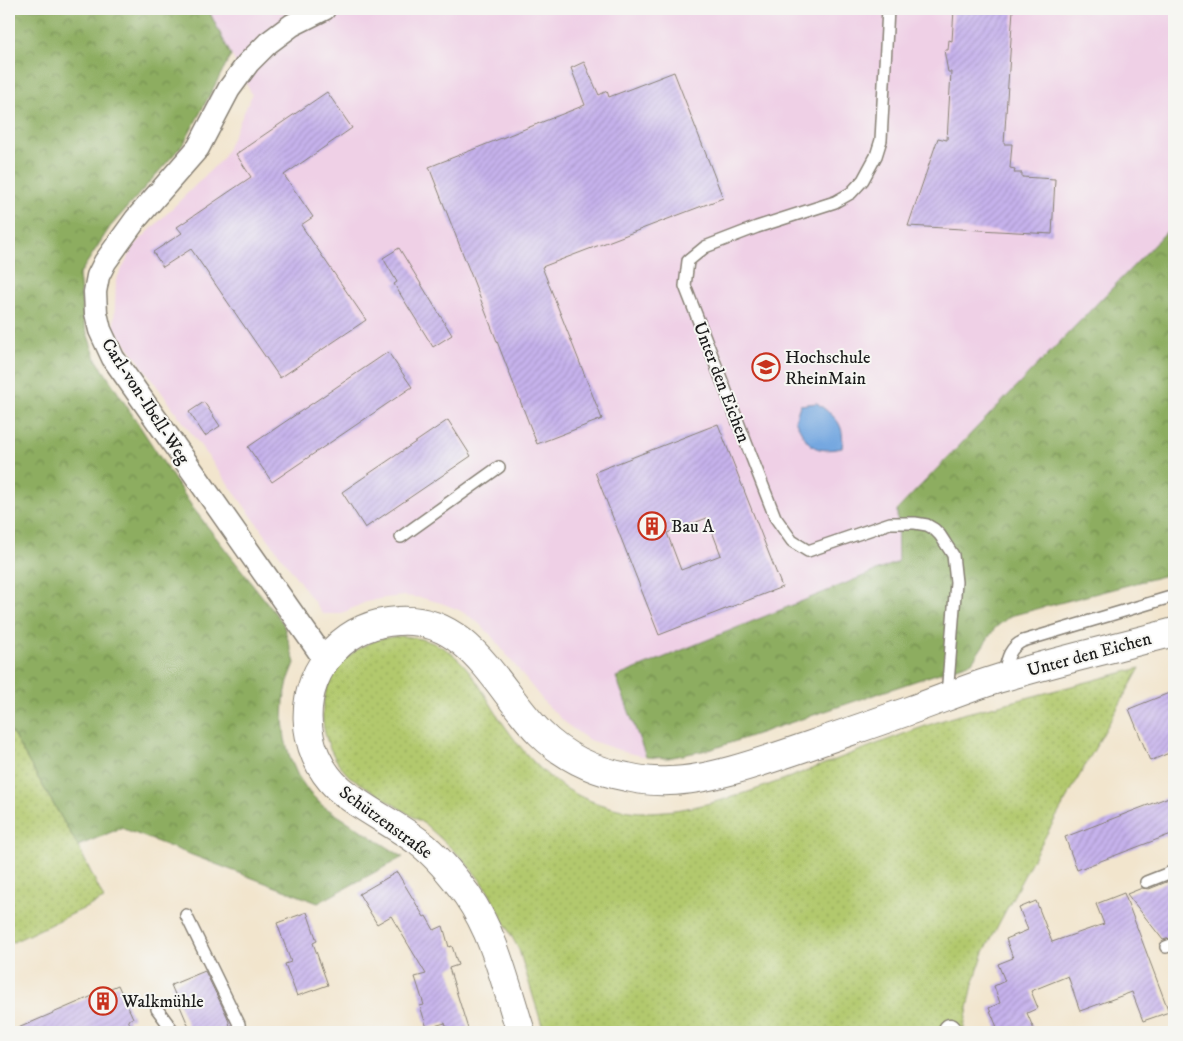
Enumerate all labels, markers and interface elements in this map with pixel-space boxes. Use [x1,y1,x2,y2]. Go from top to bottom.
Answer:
street label: Unter den Eichen [688,319,754,446]
street label: Carl-von-Ibell-Weg [96,335,194,469]
place label: Hochschule RheinMain [785,347,870,390]
school or university icon: Hochschule RheinMain [751,352,781,382]
building icon: Bau A [637,511,667,541]
place label: Bau A [671,516,715,538]
street label: Unter den Eichen [1025,628,1154,682]
street label: Schützenstraße [334,782,436,864]
building icon: Walkmühle [88,986,118,1016]
place label: Walkmühle [121,991,204,1013]

